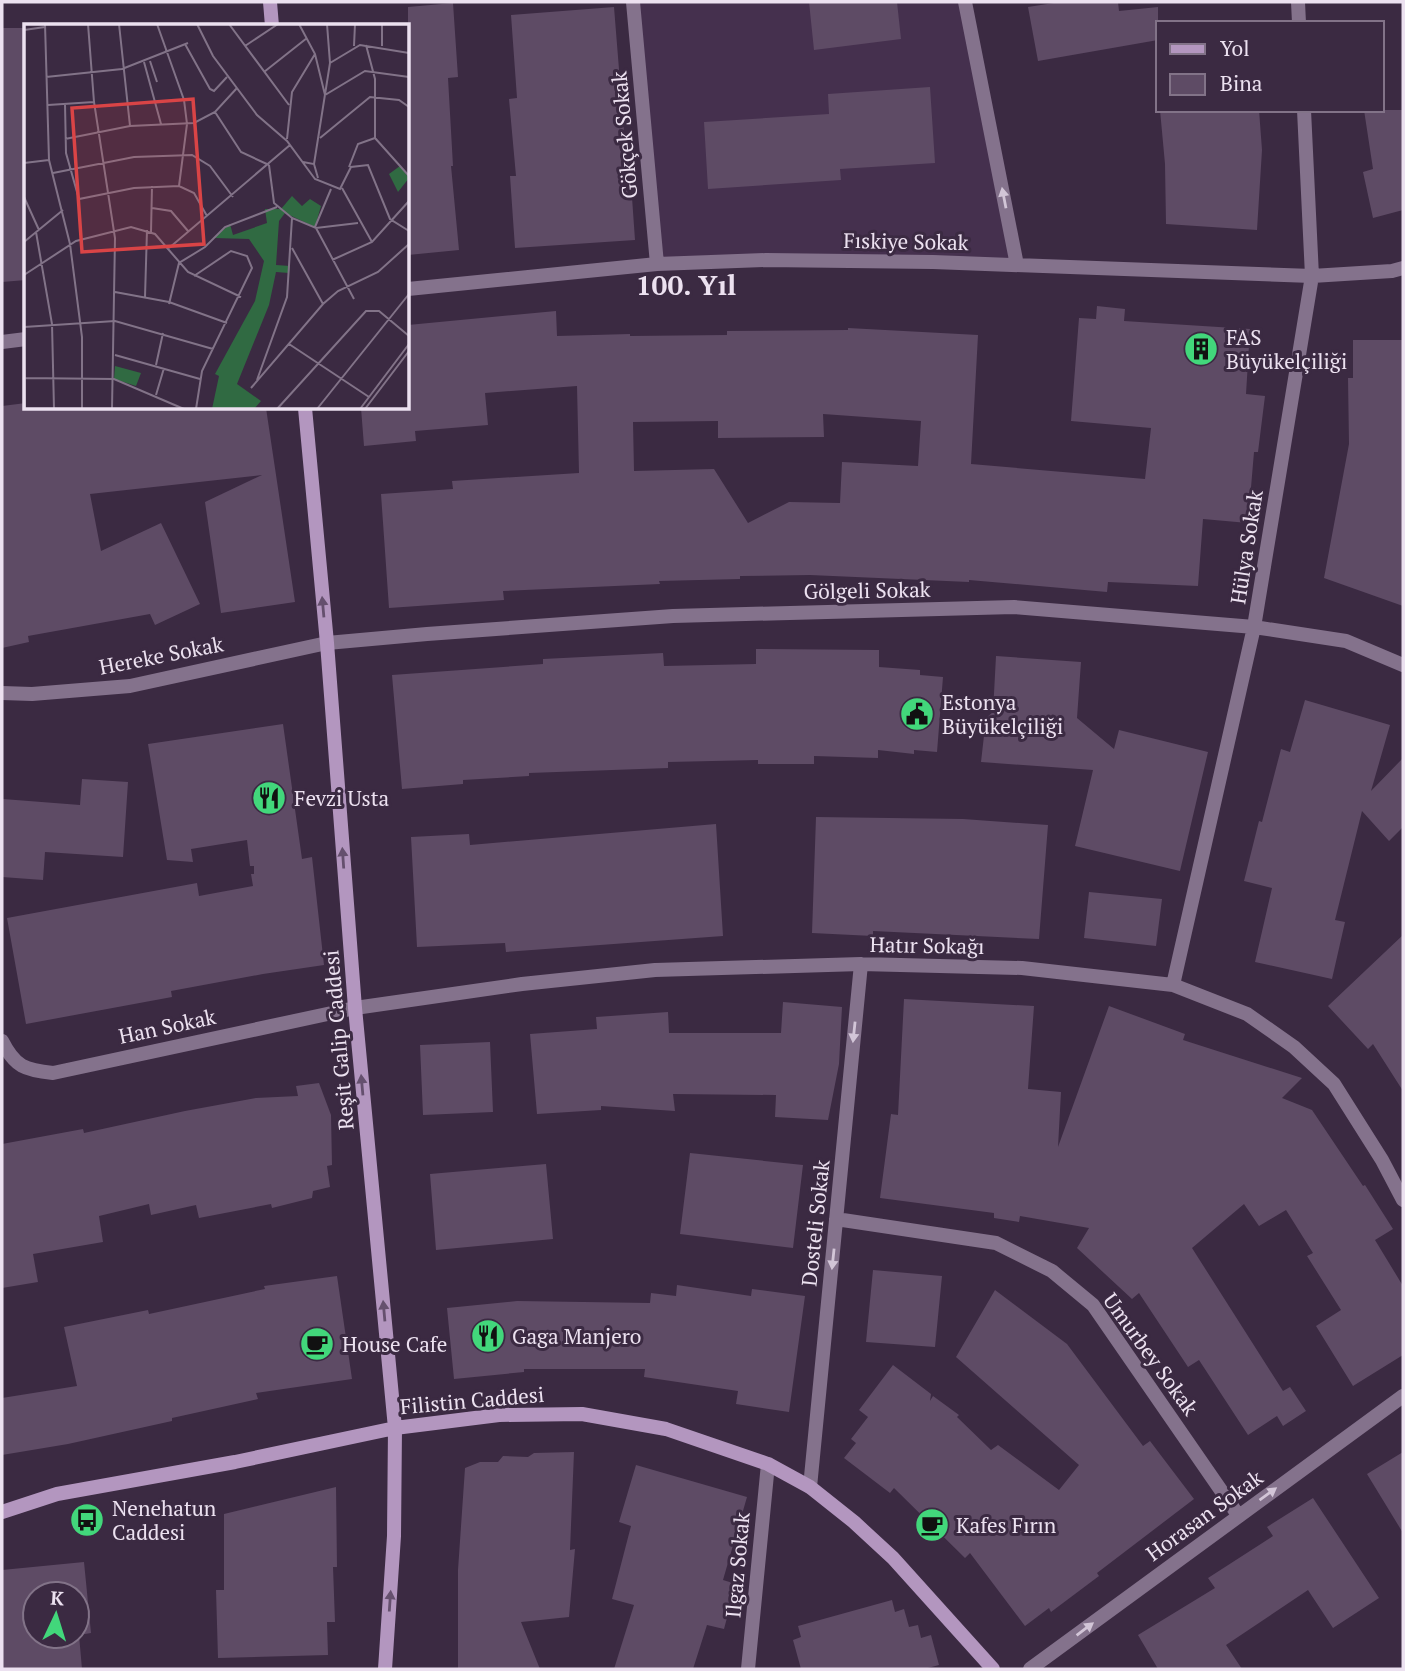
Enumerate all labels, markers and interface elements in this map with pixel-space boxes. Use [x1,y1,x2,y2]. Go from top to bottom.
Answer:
legend [1156,21,1384,112]
inset map [24,24,410,410]
text: Yol [1220,34,1250,62]
text: Bina [1220,69,1263,97]
street label: Gökçek Sokak [604,70,644,200]
one-way arrow [998,187,1009,209]
street label: Fıskiye Sokak [843,226,969,256]
district label: 100. Yıl [636,266,736,303]
place label: FAS Büyükelçiliği [1226,323,1347,375]
building icon: FAS Büyükelçiliği [1182,330,1220,368]
street label: Hülya Sokak [1223,488,1269,606]
street label: Gölgeli Sokak [803,575,931,605]
one-way arrow [318,596,329,618]
street label: Hereke Sokak [97,629,226,681]
place label: Estonya Büyükelçiliği [942,688,1063,740]
public building icon: Estonya Büyükelçiliği [898,695,936,733]
restaurant icon: Fevzi Usta [250,779,288,817]
place label: Fevzi Usta [294,784,389,812]
one-way arrow [338,847,349,869]
street label: Hatır Sokağı [869,930,985,960]
street label: Reşit Galip Caddesi [316,949,360,1131]
street label: Han Sokak [116,1002,218,1050]
one-way arrow [849,1021,860,1043]
one-way arrow [357,1074,368,1096]
street label: Dosteli Sokak [794,1158,836,1288]
one-way arrow [827,1248,838,1270]
street label: Umurbey Sokak [1097,1287,1205,1421]
one-way arrow [378,1300,389,1322]
restaurant icon: Gaga Manjero [469,1317,507,1355]
place label: Gaga Manjero [512,1322,641,1350]
cafe icon: House Cafe [298,1325,336,1363]
place label: House Cafe [342,1330,447,1358]
street label: Filistin Caddesi [399,1380,545,1420]
street label: Horasan Sokak [1140,1463,1268,1567]
one-way arrow [1259,1487,1277,1501]
place label: Nenehatun Caddesi [112,1494,217,1546]
bus stop icon: Nenehatun Caddesi [68,1501,106,1539]
cafe icon: Kafes Fırın [913,1506,951,1544]
street label: Ilgaz Sokak [718,1511,756,1619]
place label: Kafes Fırın [956,1511,1057,1539]
north arrow [21,1580,91,1650]
text: K [50,1585,65,1611]
one-way arrow [385,1590,396,1612]
one-way arrow [1076,1622,1094,1636]

